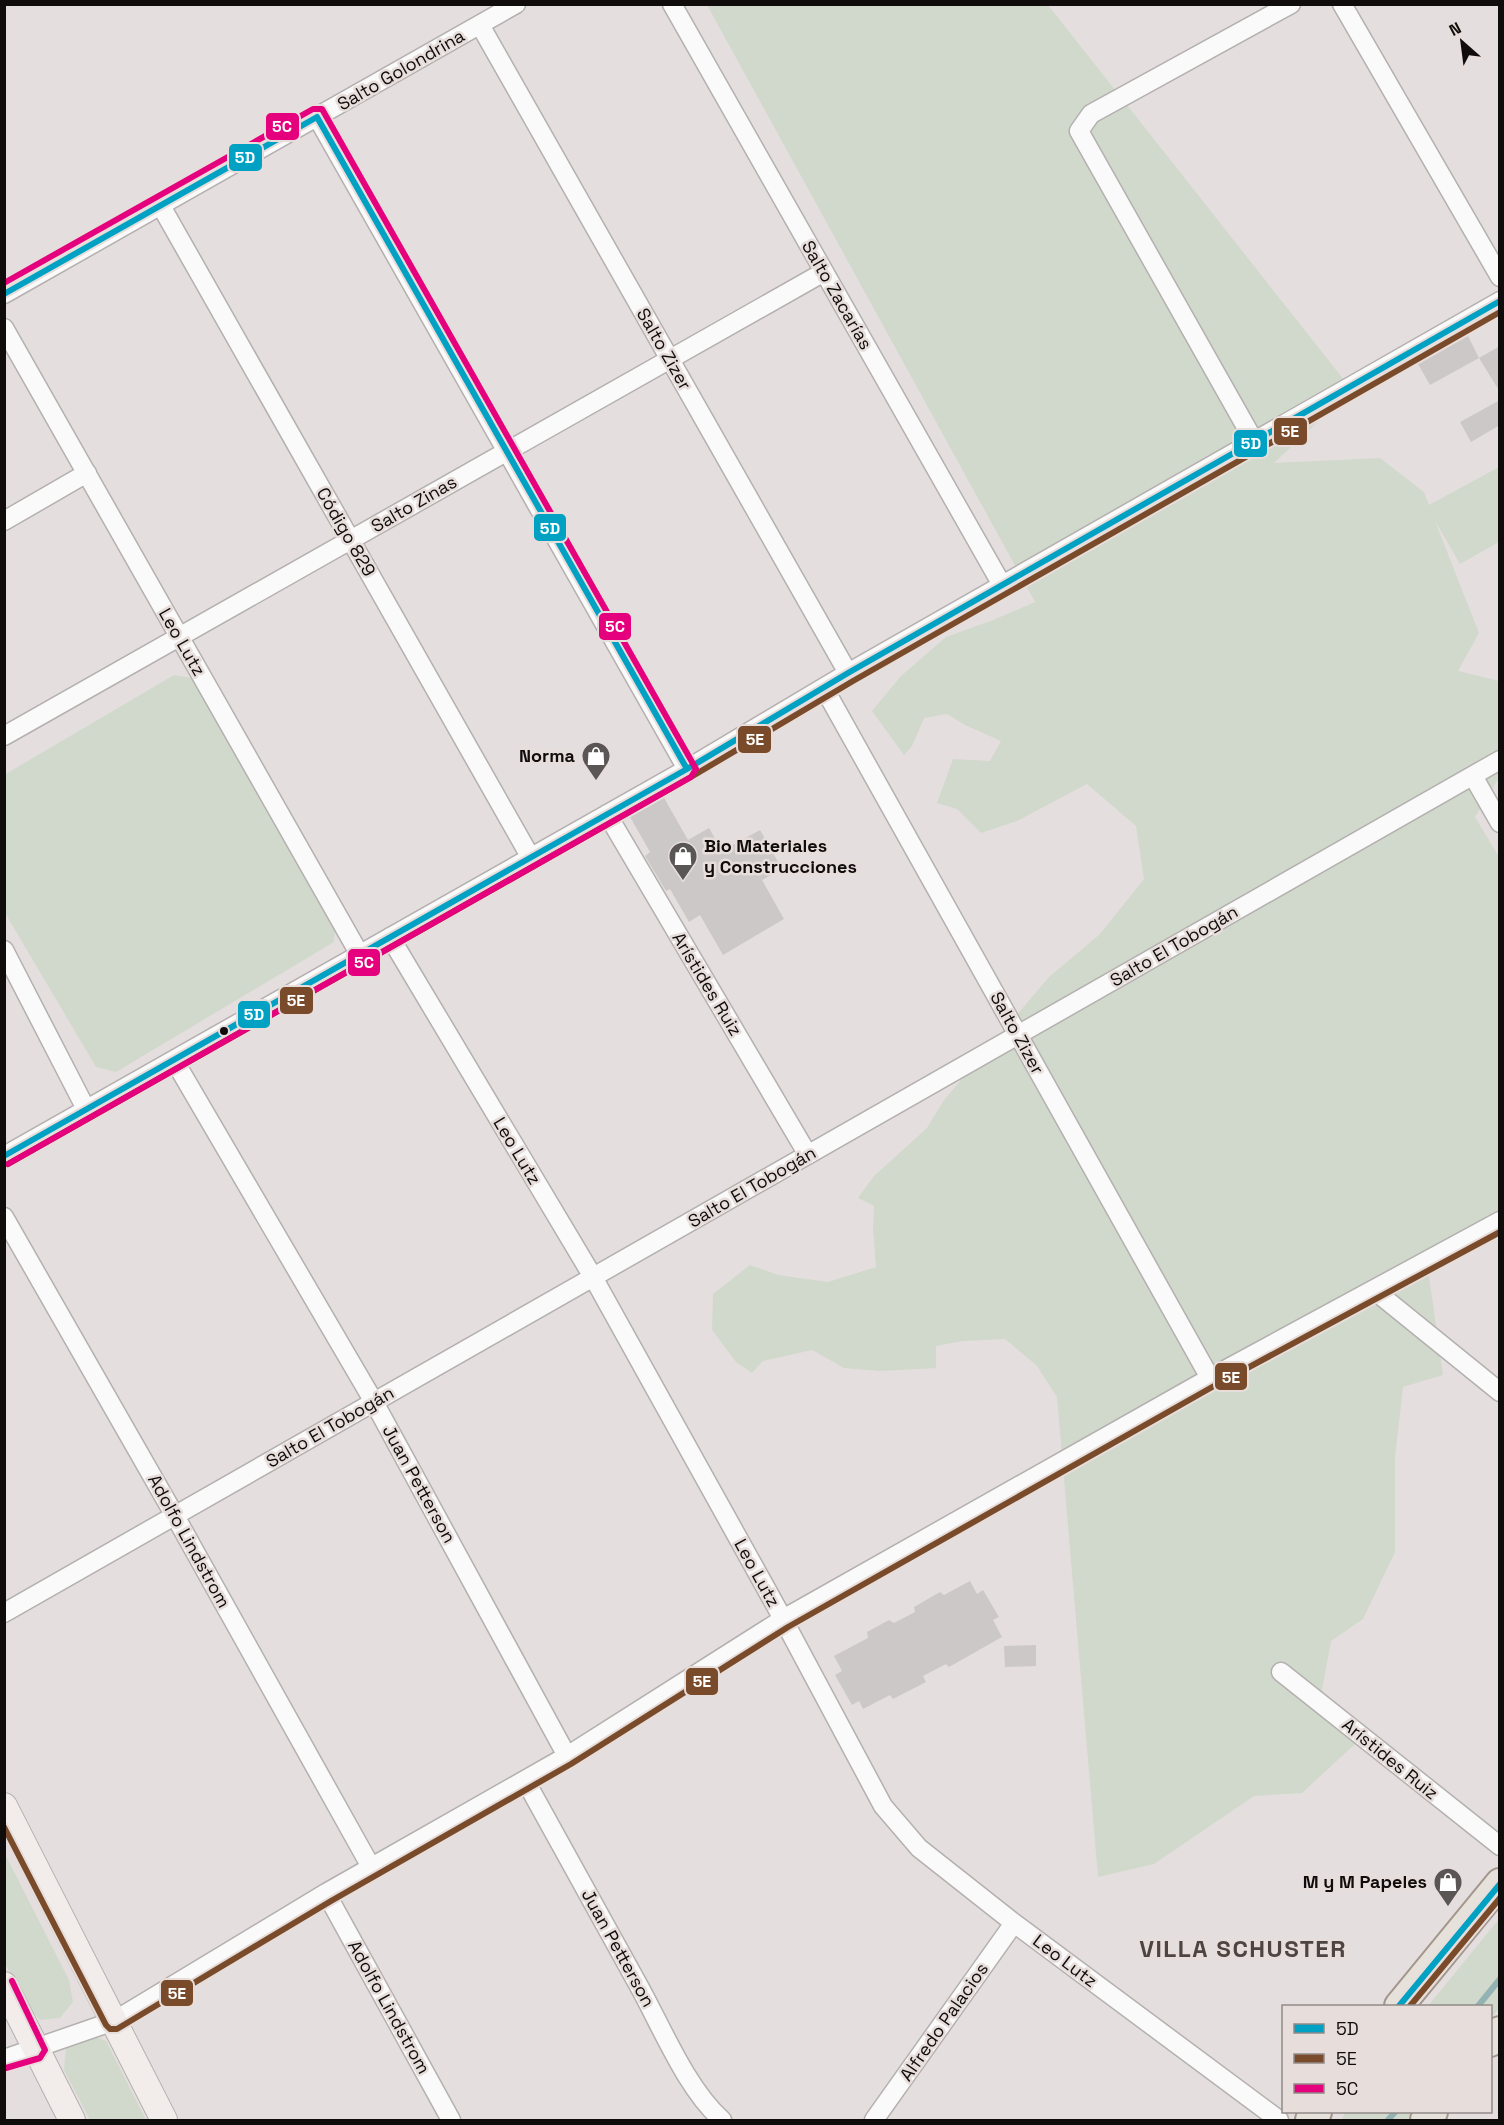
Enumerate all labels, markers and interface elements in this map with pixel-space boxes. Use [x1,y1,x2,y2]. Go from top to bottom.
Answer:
north arrow [1432,12,1492,72]
text: N [1446,17,1465,41]
street label: Salto Golondrina [333,24,469,115]
line badge: 5C [265,112,300,141]
text: 5C [272,116,292,137]
line badge: 5D [228,143,263,172]
text: 5D [235,147,255,168]
street label: Salto Zacarías [797,236,878,353]
street label: Salto Zizer [632,304,697,394]
line badge: 5E [1273,417,1308,446]
text: 5E [1281,421,1299,442]
line badge: 5D [1233,429,1268,458]
text: 5D [1241,433,1261,454]
street label: Salto Zinas [367,470,461,537]
street label: Código 829 [312,483,381,580]
line badge: 5D [533,513,567,542]
text: 5D [540,518,560,539]
street label: Leo Lutz [154,604,211,680]
line badge: 5C [598,612,632,641]
text: 5C [605,616,625,637]
line badge: 5E [737,725,772,754]
text: 5E [746,729,764,750]
shop icon: Norma [580,740,612,782]
place label: Norma [519,744,576,767]
place label: Bio Materiales y Construcciones [704,834,857,878]
shop icon: Bio Materiales y Construcciones [667,840,699,882]
street label: Salto El Tobogán [1106,900,1242,991]
street label: Arístides Ruiz [667,928,747,1040]
line badge: 5C [347,948,381,977]
text: 5C [354,952,374,973]
line badge: 5E [279,986,314,1015]
street label: Salto Zizer [985,987,1050,1078]
text: 5E [287,990,305,1011]
line badge: 5D [237,1000,271,1029]
text: 5D [244,1004,264,1025]
unlabelled marker [218,1025,230,1037]
street label: Leo Lutz [488,1113,546,1189]
street label: Salto El Tobogán [684,1141,820,1232]
line badge: 5E [1214,1362,1248,1391]
text: 5E [1222,1367,1240,1388]
street label: Salto El Tobogán [262,1381,398,1472]
street label: Juan Petterson [378,1421,461,1547]
street label: Adolfo Lindstrom [143,1470,236,1612]
street label: Leo Lutz [729,1535,786,1611]
line badge: 5E [685,1667,719,1696]
text: 5E [693,1671,711,1692]
street label: Arístides Ruiz [1338,1713,1443,1804]
shop icon: M y M Papeles [1432,1866,1464,1908]
place label: M y M Papeles [1303,1870,1427,1893]
street label: Juan Petterson [577,1885,660,2011]
street label: Leo Lutz [1029,1929,1102,1992]
district label: VILLA SCHUSTER [1139,1933,1347,1964]
street label: Adolfo Lindstrom [343,1936,436,2078]
street label: Alfredo Palacios [894,1958,993,2085]
line badge: 5E [160,1979,194,2007]
text: 5E [168,1983,186,2004]
legend [1282,2005,1492,2113]
text: 5D [1336,2017,1359,2040]
text: 5E [1336,2047,1357,2070]
text: 5C [1336,2077,1358,2100]

